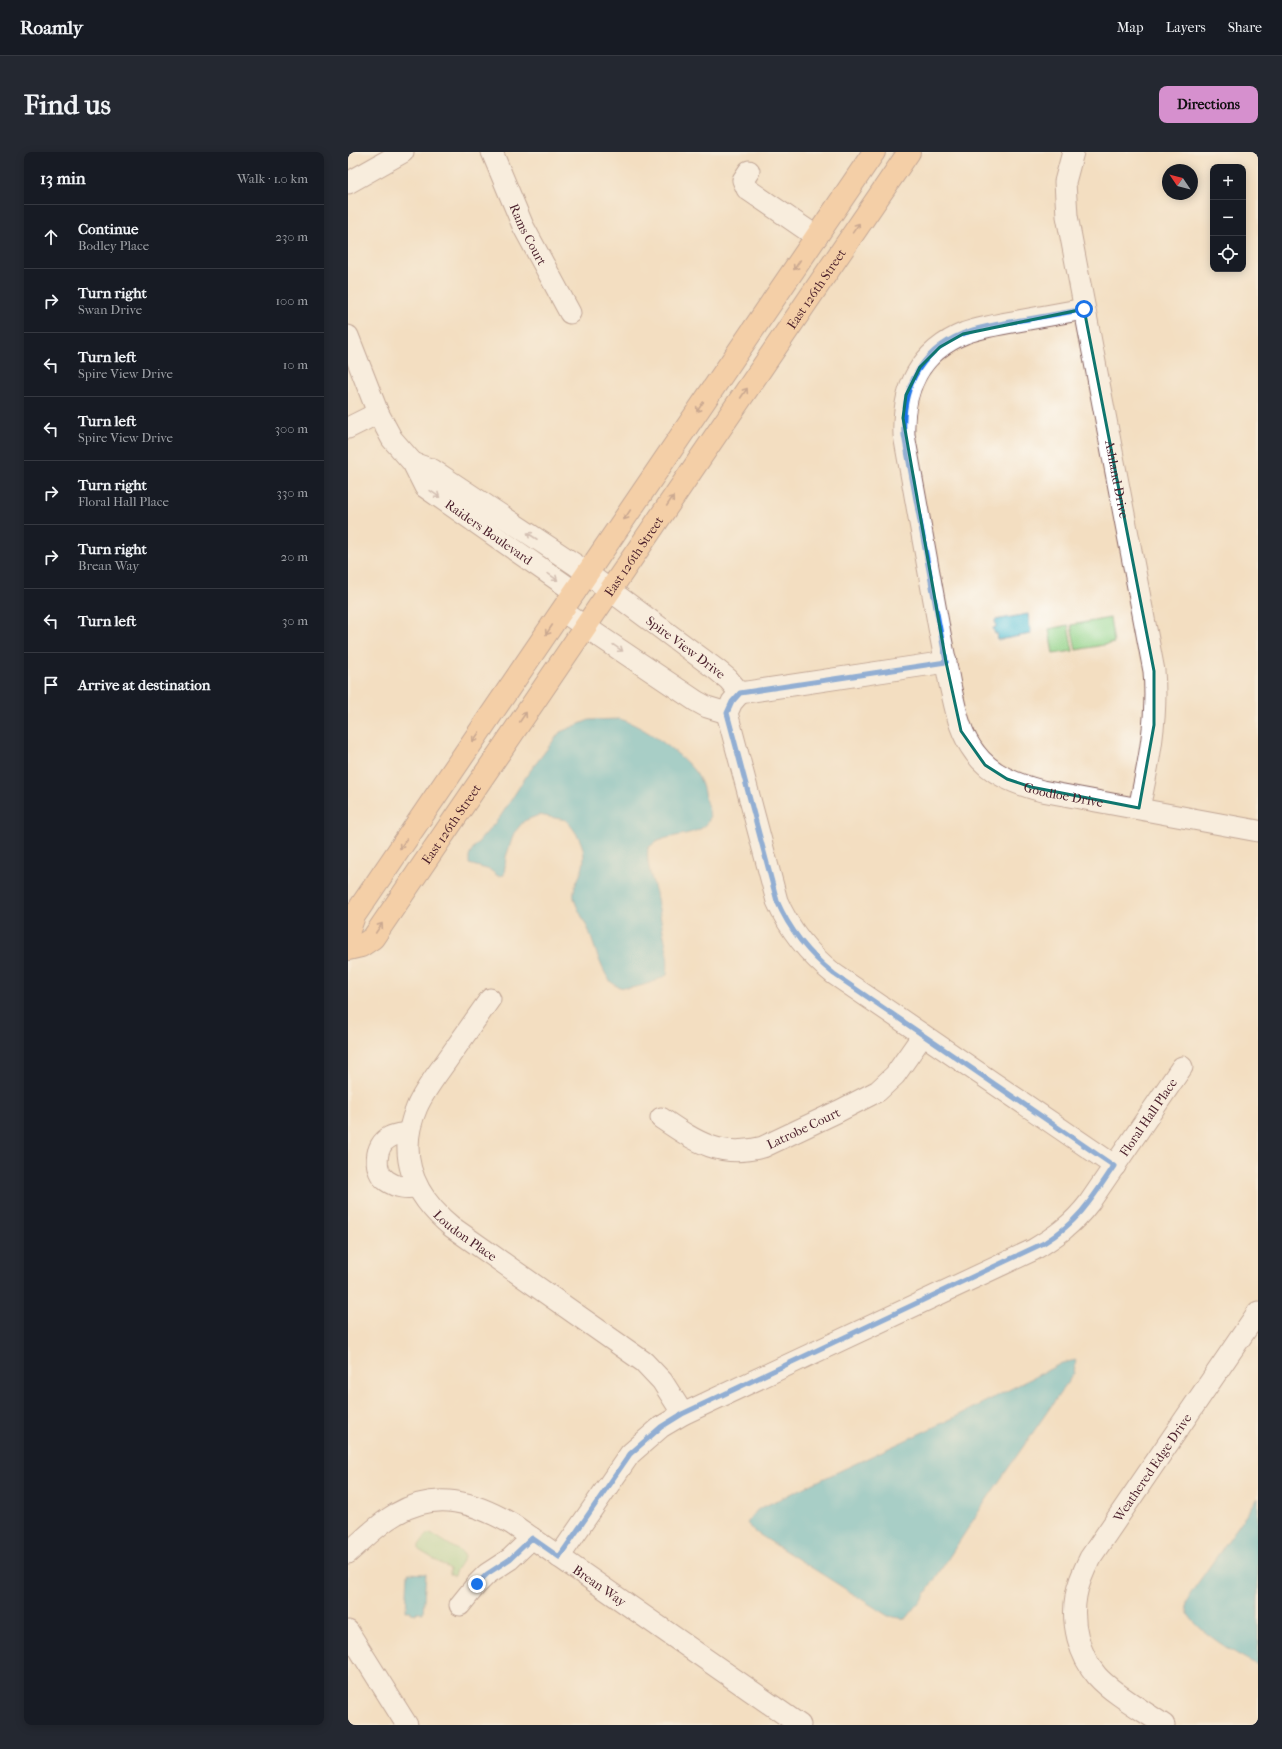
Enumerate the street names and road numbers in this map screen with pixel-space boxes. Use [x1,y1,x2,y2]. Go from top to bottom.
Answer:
street label: Rams Court [506,201,550,268]
street label: East 126th Street [784,245,849,332]
street label: Ashland Drive [1102,438,1132,520]
street label: Raiders Boulevard [442,497,536,568]
street label: East 126th Street [601,513,667,599]
street label: Spire View Drive [643,613,729,682]
street label: Goodloe Drive [1022,779,1105,810]
street label: East 126th Street [419,781,484,867]
street label: Floral Hall Place [1116,1075,1180,1159]
street label: Latrobe Court [764,1104,843,1152]
street label: Loudon Place [430,1207,500,1265]
street label: Weathered Edge Drive [1110,1410,1195,1525]
street label: Brean Way [570,1562,630,1610]

